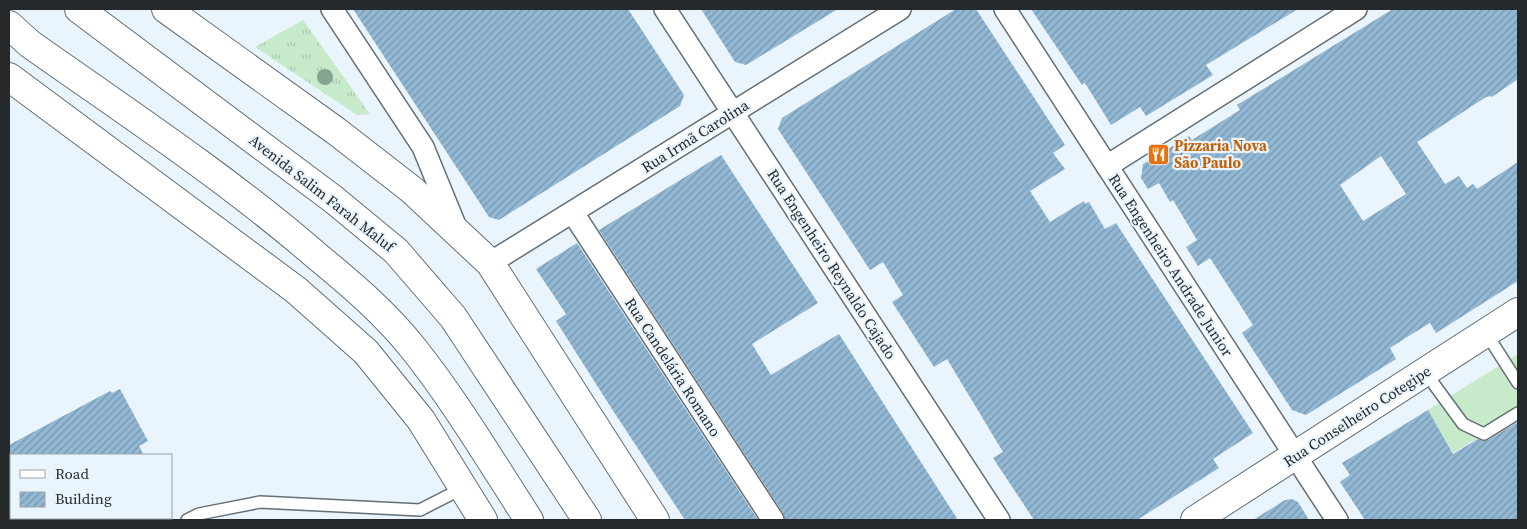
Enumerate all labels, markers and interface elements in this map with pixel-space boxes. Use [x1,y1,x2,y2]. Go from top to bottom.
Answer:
street label: Rua Irmã Carolina [637,94,753,177]
street label: Avenida Salim Farah Maluf [245,129,401,258]
place label: Pizzaria Nova São Paulo [1174,135,1268,173]
restaurant icon: Pizzaria Nova São Paulo [1146,142,1170,166]
street label: Rua Engenheiro Reynaldo Cajado [762,165,902,363]
street label: Rua Engenheiro Andrade Junior [1104,169,1238,361]
street label: Rua Candelária Romano [620,293,726,441]
street label: Rua Conselheiro Cotegipe [1279,360,1435,472]
legend [10,454,172,519]
text: Road [55,463,89,484]
text: Building [55,488,112,509]

